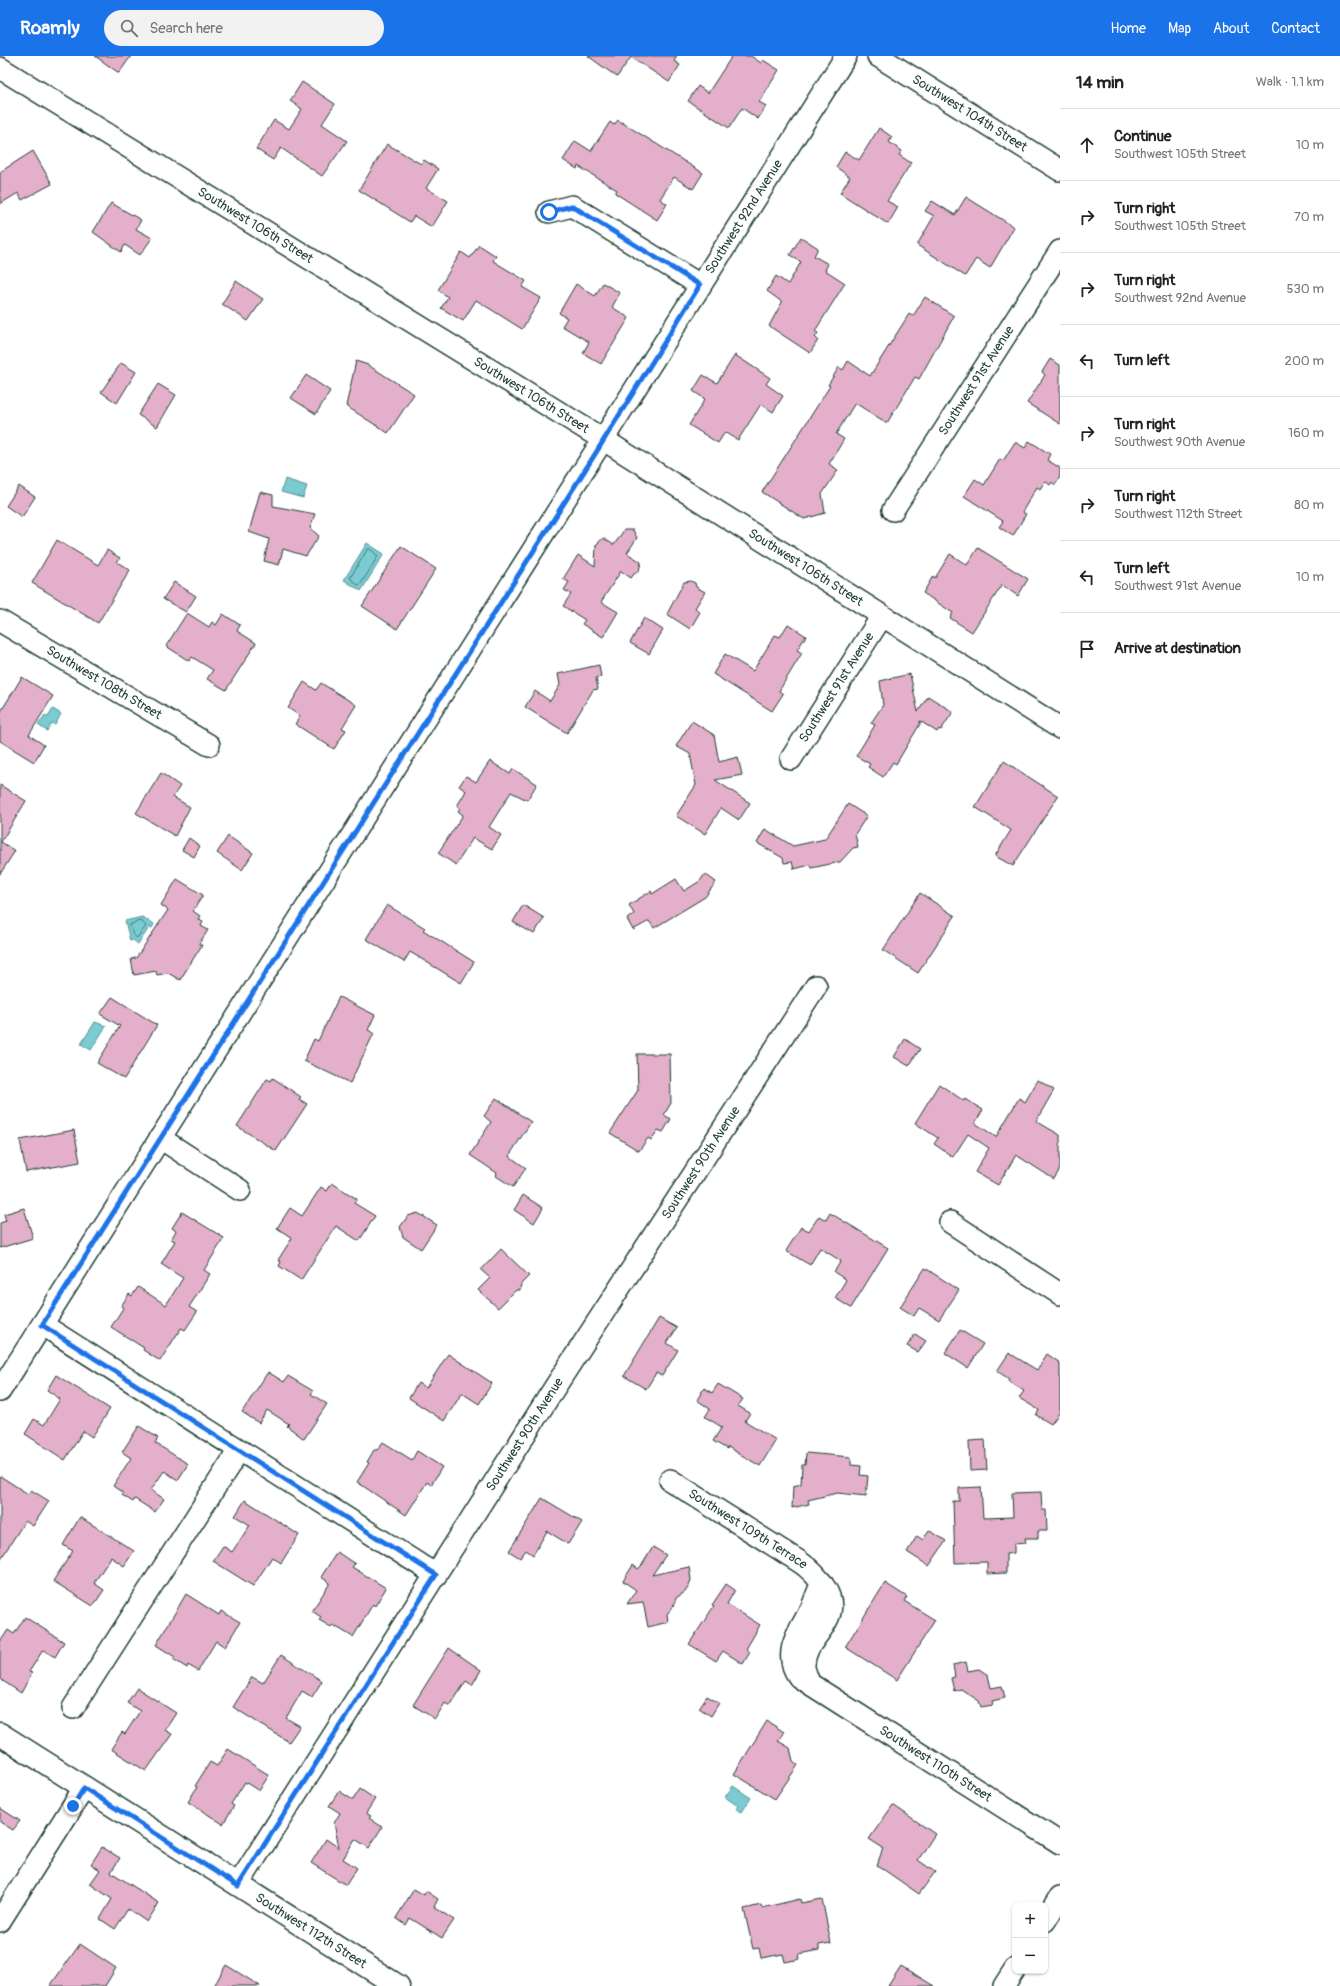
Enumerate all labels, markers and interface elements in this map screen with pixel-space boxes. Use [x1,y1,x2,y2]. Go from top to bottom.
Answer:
search box [104,10,384,46]
text: Roamly [20,16,80,40]
icon: search [118,17,140,39]
text: Search here [150,19,223,38]
text: Home [1111,20,1146,37]
text: Map [1168,20,1191,37]
text: About [1213,20,1249,37]
text: Contact [1271,20,1320,37]
street label: Southwest 104th Street [909,71,1031,156]
text: 14 min [1076,72,1124,93]
text: Walk · 1.1 km [1256,74,1324,90]
text: Continue [1114,127,1172,146]
icon: ahead [1076,134,1098,156]
text: 10 m [1296,137,1324,153]
text: Southwest 105th Street [1114,146,1246,162]
street label: Southwest 92nd Avenue [702,156,786,277]
street label: Southwest 106th Street [195,184,317,267]
text: Turn right [1114,199,1175,218]
route start [540,203,558,221]
icon: right [1076,206,1098,228]
text: 70 m [1294,209,1324,225]
text: Southwest 105th Street [1114,218,1246,234]
text: Turn right [1114,271,1175,290]
icon: right [1076,278,1098,300]
text: 530 m [1286,281,1324,297]
text: Southwest 92nd Avenue [1114,290,1246,306]
street label: Southwest 91st Avenue [935,322,1018,438]
icon: left [1076,350,1098,372]
text: Turn left [1114,351,1170,370]
text: 200 m [1285,353,1324,369]
street label: Southwest 106th Street [471,354,593,437]
text: Turn right [1114,415,1175,434]
icon: right [1076,422,1098,444]
text: 160 m [1288,425,1324,441]
text: Southwest 90th Avenue [1114,434,1245,450]
text: Turn right [1114,487,1175,506]
icon: right [1076,494,1098,516]
text: 80 m [1294,497,1324,513]
text: Southwest 112th Street [1114,506,1242,522]
street label: Southwest 106th Street [745,525,867,610]
text: Turn left [1114,559,1170,578]
icon: left [1076,566,1098,588]
text: 10 m [1296,569,1324,585]
text: Southwest 91st Avenue [1114,578,1241,594]
street label: Southwest 91st Avenue [796,629,878,745]
icon: arrive [1076,638,1098,660]
text: Arrive at destination [1114,639,1241,658]
street label: Southwest 108th Street [43,642,165,724]
street label: Southwest 90th Avenue [658,1103,744,1222]
street label: Southwest 90th Avenue [483,1374,567,1494]
street label: Southwest 109th Terrace [685,1486,811,1573]
street label: Southwest 110th Street [876,1722,995,1806]
route end [64,1797,82,1815]
street label: Southwest 112th Street [252,1890,370,1972]
map controls [1012,1902,1048,1974]
button: + [1012,1902,1048,1938]
button: − [1012,1938,1048,1974]

